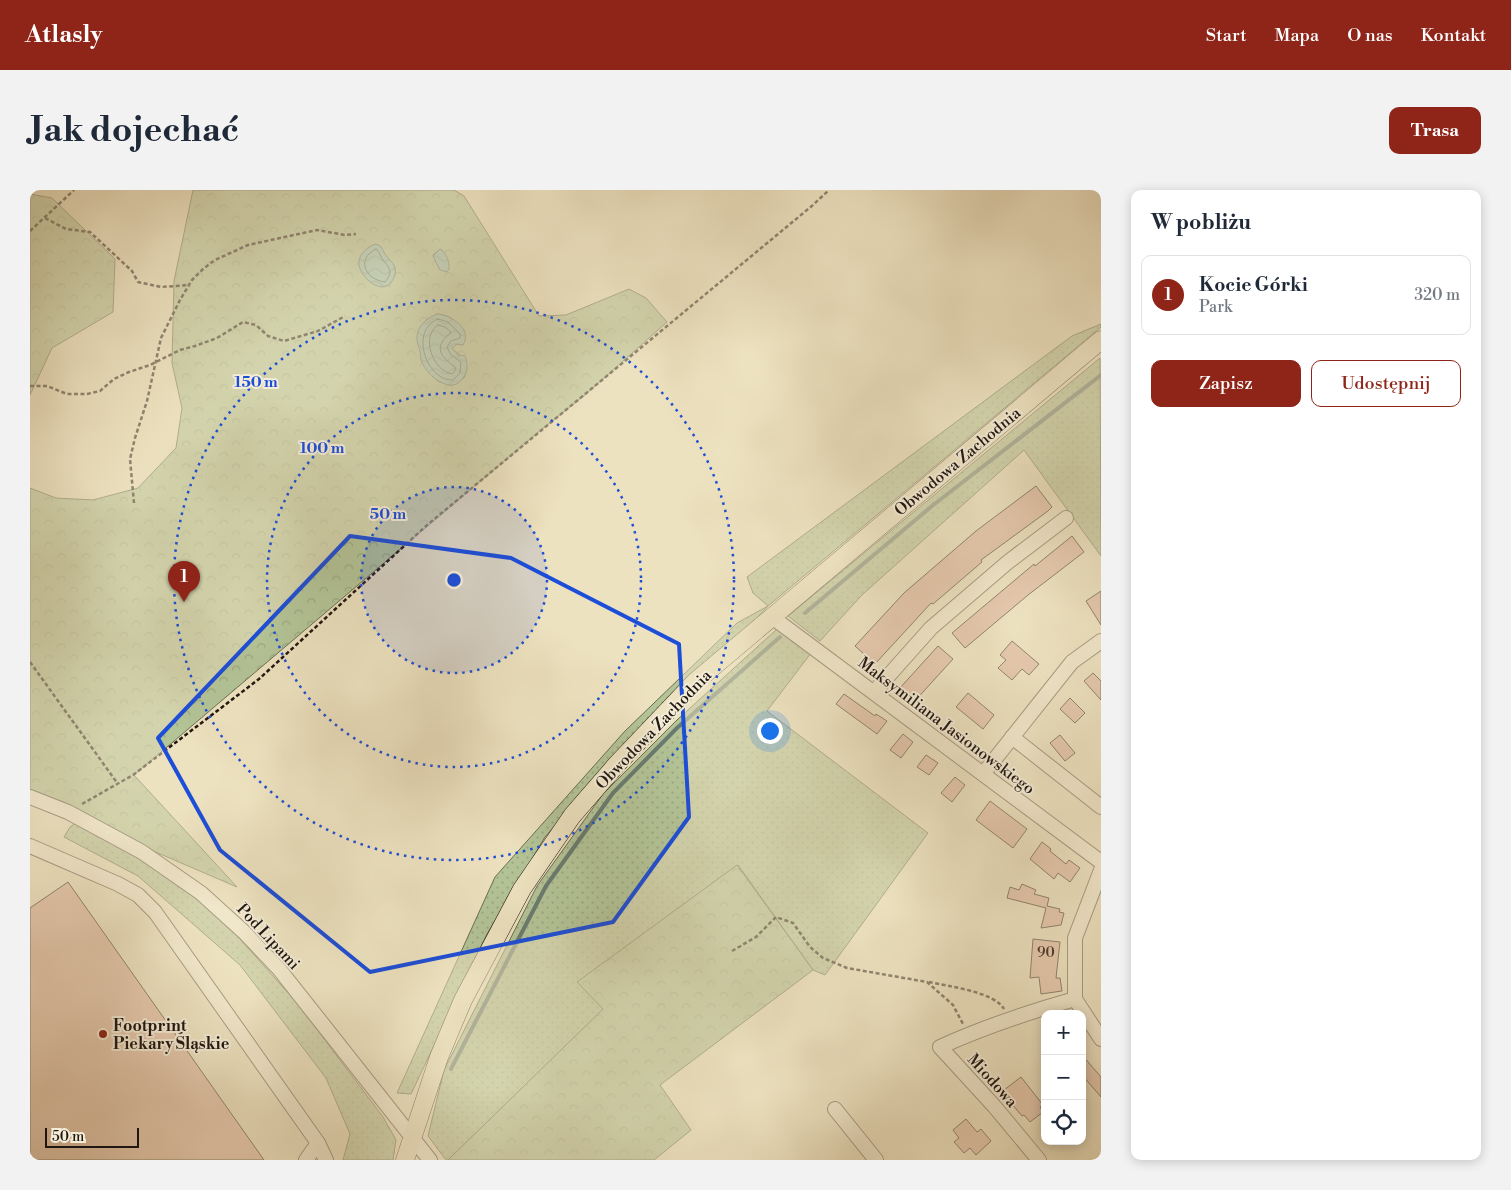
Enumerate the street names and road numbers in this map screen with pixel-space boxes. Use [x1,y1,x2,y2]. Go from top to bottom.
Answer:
street label: Obwodowa Zachodnia [890,403,1026,520]
street label: Maksymiliana Jasionowskiego [854,653,1039,799]
street label: Obwodowa Zachodnia [591,665,717,794]
street label: Pod Lipami [232,899,304,974]
street label: Miodowa [963,1050,1022,1112]

